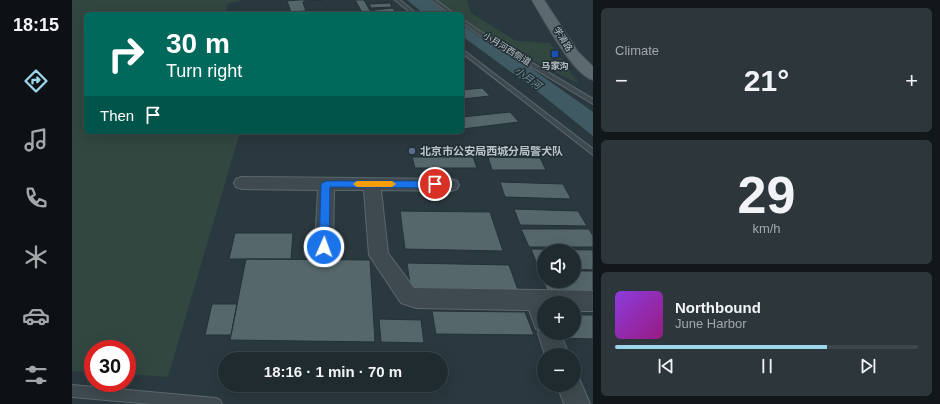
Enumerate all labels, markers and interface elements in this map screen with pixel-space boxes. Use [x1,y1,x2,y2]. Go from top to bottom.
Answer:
text: 18:15 [13,15,59,35]
street label: 学清路 [552,25,574,53]
icon: right [100,28,152,80]
text: 30 m [166,28,230,59]
street label: 小月河西侧道 [481,30,533,68]
text: Climate [615,43,659,58]
marker: 马家沟 [550,49,560,59]
text: Turn right [166,61,242,81]
place label: 马家沟 [541,61,569,71]
text: 21° [744,64,789,97]
water label: 小月河 [513,65,545,92]
icon: directions [22,67,50,95]
text: − [615,68,628,93]
text: + [905,68,918,93]
icon: arrive [142,104,164,126]
text: Then [100,107,134,124]
icon: music [22,126,50,154]
place label: 北京市公安局西城分局警犬队 [420,145,563,157]
marker: 北京市公安局西城分局警犬队 [407,146,417,156]
text: 29 [738,166,795,224]
pin [418,167,452,201]
icon: arrive [424,173,446,195]
icon: phone [22,184,50,212]
text: km/h [752,221,781,236]
position arrow [303,226,345,268]
icon: climate [22,243,50,271]
map controls [537,244,581,392]
button: sound [537,244,581,288]
button: + [537,296,581,340]
text: Northbound [675,299,761,316]
icon: car [22,302,50,330]
text: June Harbor [675,316,747,331]
speed limit sign: 30 [84,340,136,392]
button: − [537,348,581,392]
icon: previous [655,355,677,377]
icon: pause [756,355,778,377]
icon: next [857,355,879,377]
icon: filters [22,361,50,389]
text: 18:16 · 1 min · 70 m [264,363,402,380]

